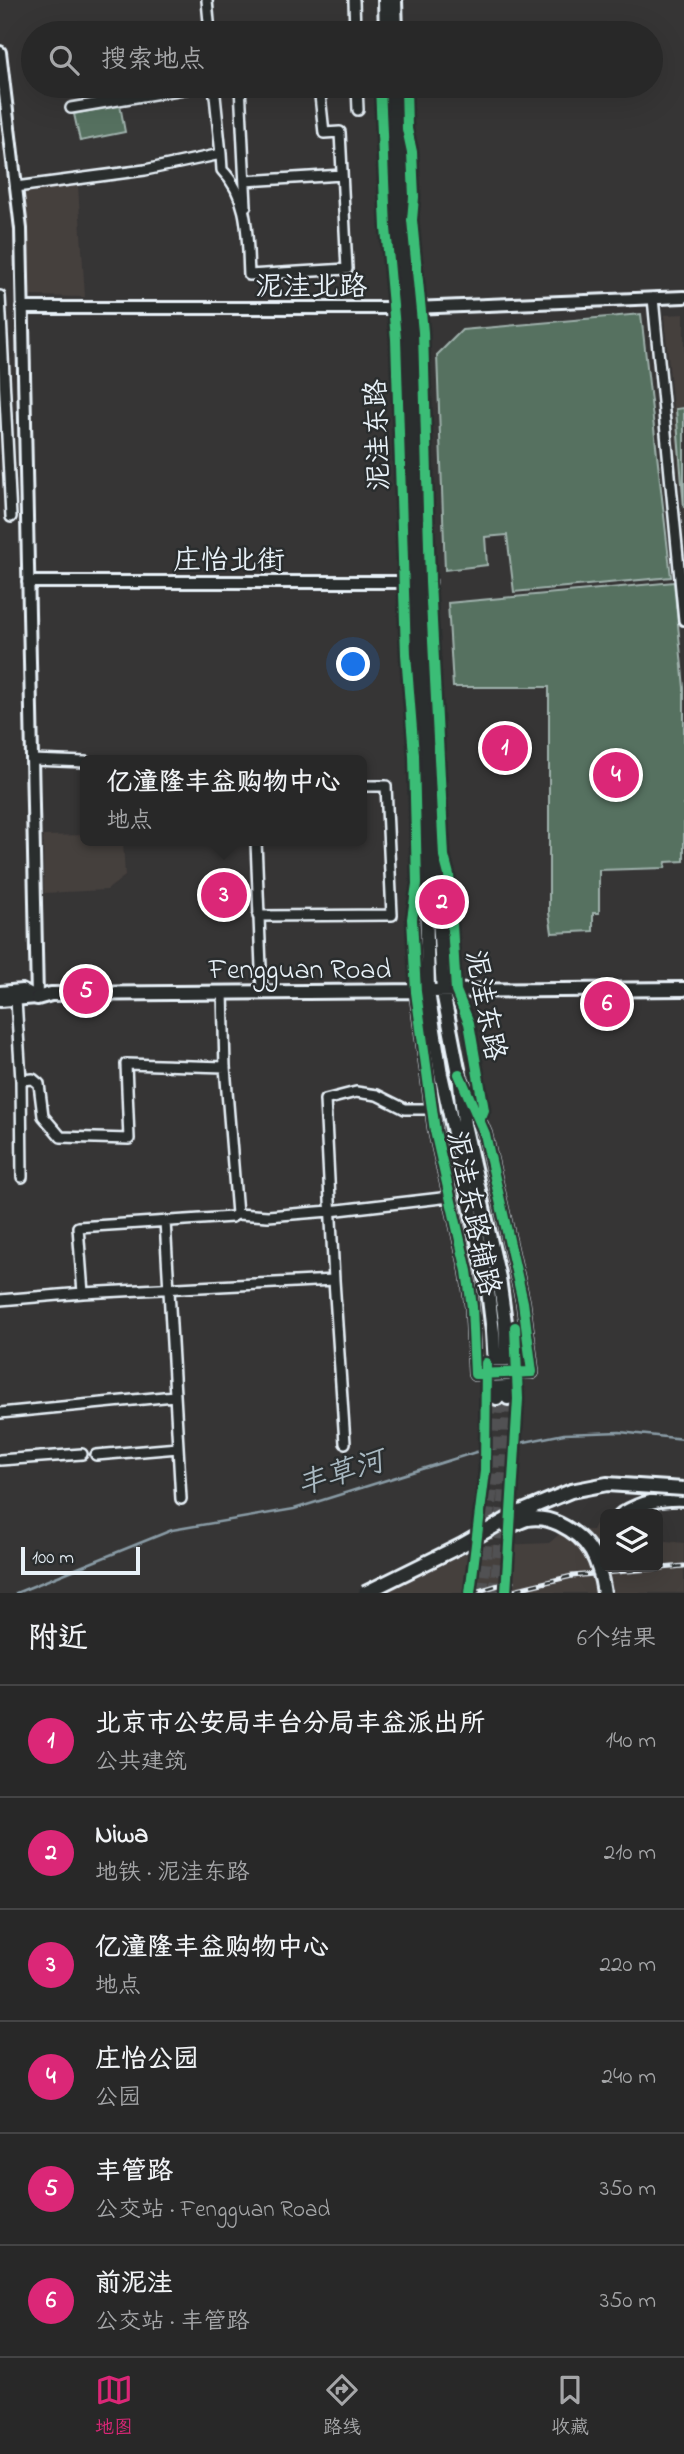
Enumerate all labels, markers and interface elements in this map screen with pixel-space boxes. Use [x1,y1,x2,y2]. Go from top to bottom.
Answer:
search box [21,21,663,98]
icon: search [45,41,83,79]
text: 搜索地点 [101,42,205,80]
street label: 泥洼北路 [255,268,367,309]
street label: 泥洼东路 [357,378,402,492]
street label: 庄怡北街 [173,542,285,583]
your location [336,647,370,681]
pin: 1 [482,722,528,774]
pin: 4 [593,749,639,801]
popup [80,755,367,846]
text: 亿潼隆丰益购物中心 [106,765,341,803]
text: 地点 [106,805,152,838]
pin: 3 [201,869,247,921]
pin: 2 [419,876,465,928]
street label: 泥洼东路 [453,947,514,1065]
street label: Fengguan Road [208,951,391,992]
pin: 5 [63,965,109,1017]
pin: 6 [584,978,630,1030]
street label: 泥洼东路辅路 [434,1127,509,1300]
water label: 丰草河 [291,1439,395,1509]
map controls [600,1509,663,1572]
button: layers [600,1509,663,1572]
scale bar [21,1544,140,1576]
text: 100 m [32,1545,74,1572]
text: 附近 [28,1618,88,1662]
text: 6个结果 [577,1623,656,1656]
text: 北京市公安局丰台分局丰益派出所 [95,1706,485,1744]
text: 1 [47,1725,55,1758]
text: 140 m [606,1725,656,1758]
text: 公共建筑 [95,1746,187,1779]
text: Niwa [95,1817,148,1855]
text: 2 [45,1837,57,1870]
text: 210 m [604,1837,656,1870]
text: 地铁 · 泥洼东路 [95,1857,249,1890]
text: 亿潼隆丰益购物中心 [95,1930,329,1968]
text: 3 [46,1949,56,1982]
text: 220 m [600,1949,656,1982]
text: 地点 [95,1970,141,2003]
text: 庄怡公园 [95,2042,199,2080]
text: 4 [46,2061,56,2094]
text: 240 m [602,2061,656,2094]
text: 公园 [95,2082,141,2115]
text: 丰管路 [95,2154,173,2192]
text: 5 [44,2173,58,2206]
text: 350 m [600,2173,656,2206]
text: 公交站 · Fengguan Road [95,2194,330,2227]
text: 前泥洼 [95,2266,173,2304]
text: 6 [46,2285,56,2318]
text: 350 m [600,2285,656,2318]
text: 公交站 · 丰管路 [95,2306,249,2339]
tab: 地图 [95,2371,133,2442]
tab: 路线 [323,2371,361,2442]
tab: 收藏 [551,2371,589,2442]

